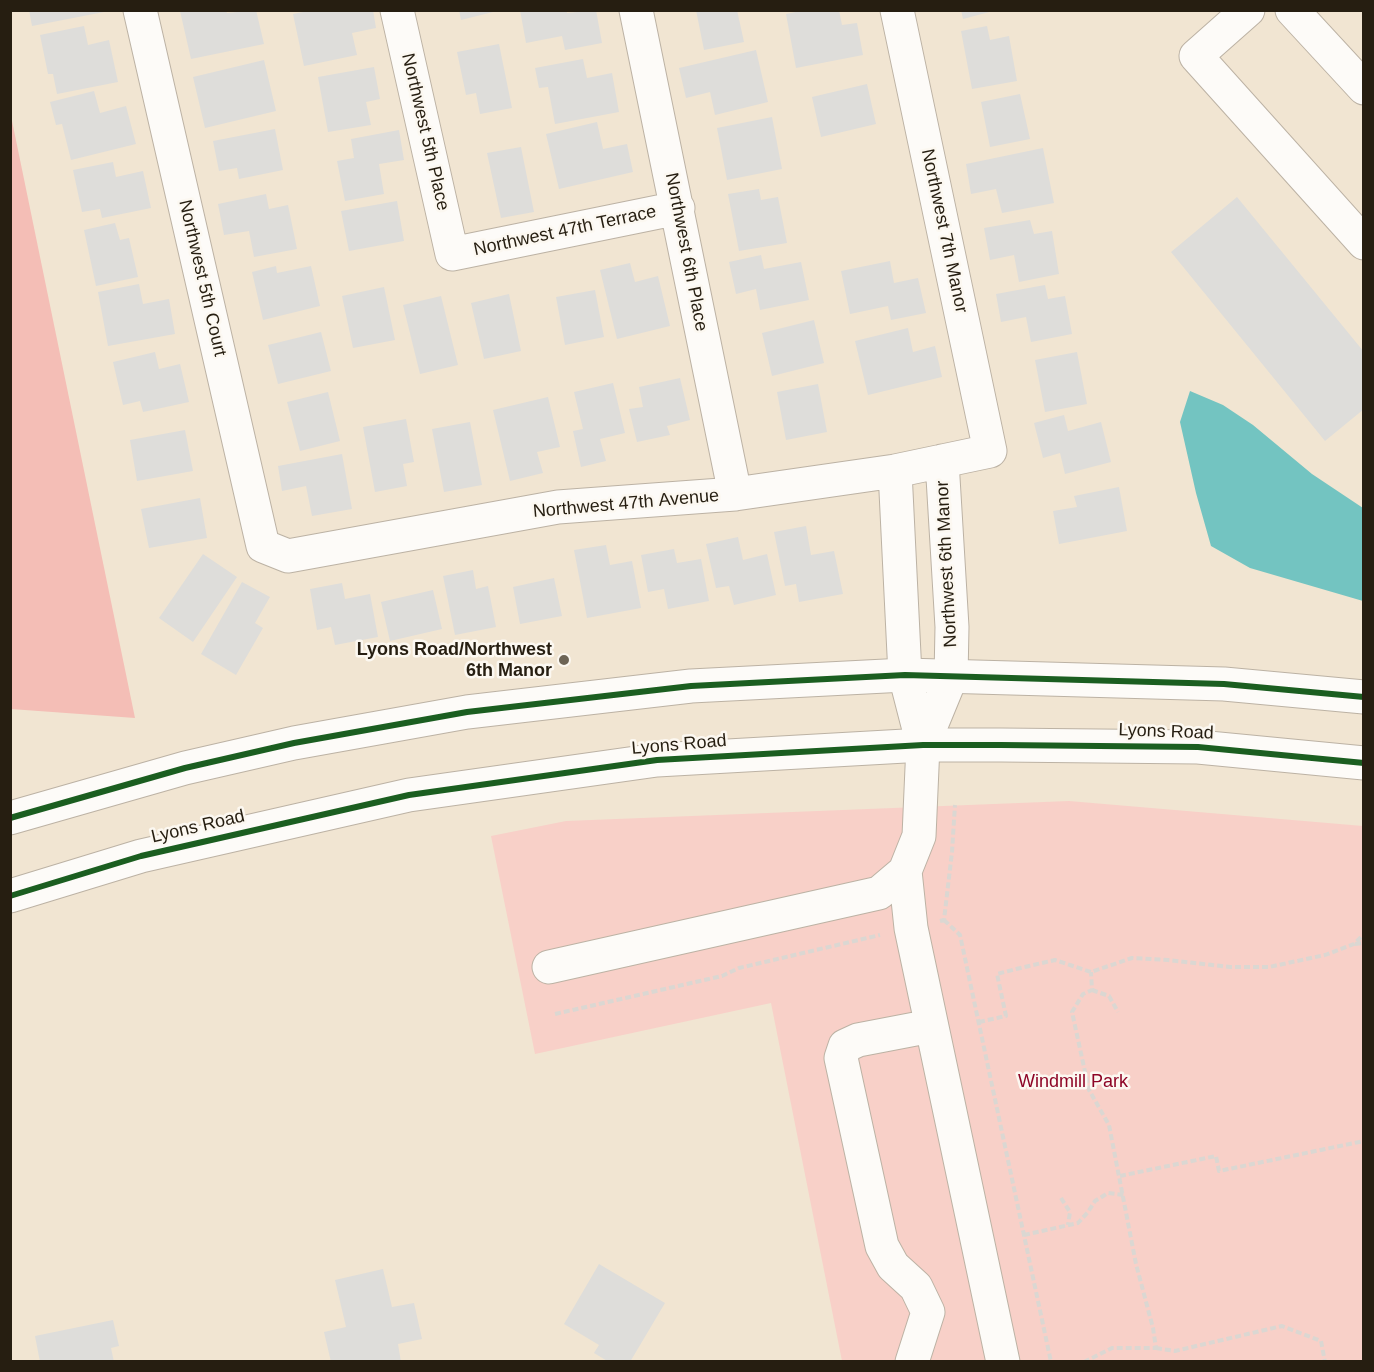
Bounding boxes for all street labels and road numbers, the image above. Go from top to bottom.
street label: Northwest 5th Place [396,51,454,213]
street label: Northwest 7th Manor [916,147,972,315]
street label: Northwest 6th Place [660,171,712,333]
street label: Northwest 5th Court [173,198,231,358]
street label: Northwest 47th Terrace [472,201,658,261]
street label: Northwest 6th Manor [932,480,962,648]
street label: Northwest 47th Avenue [532,485,720,523]
street label: Lyons Road [1118,720,1214,744]
street label: Lyons Road [631,730,727,760]
street label: Lyons Road [149,806,247,848]

